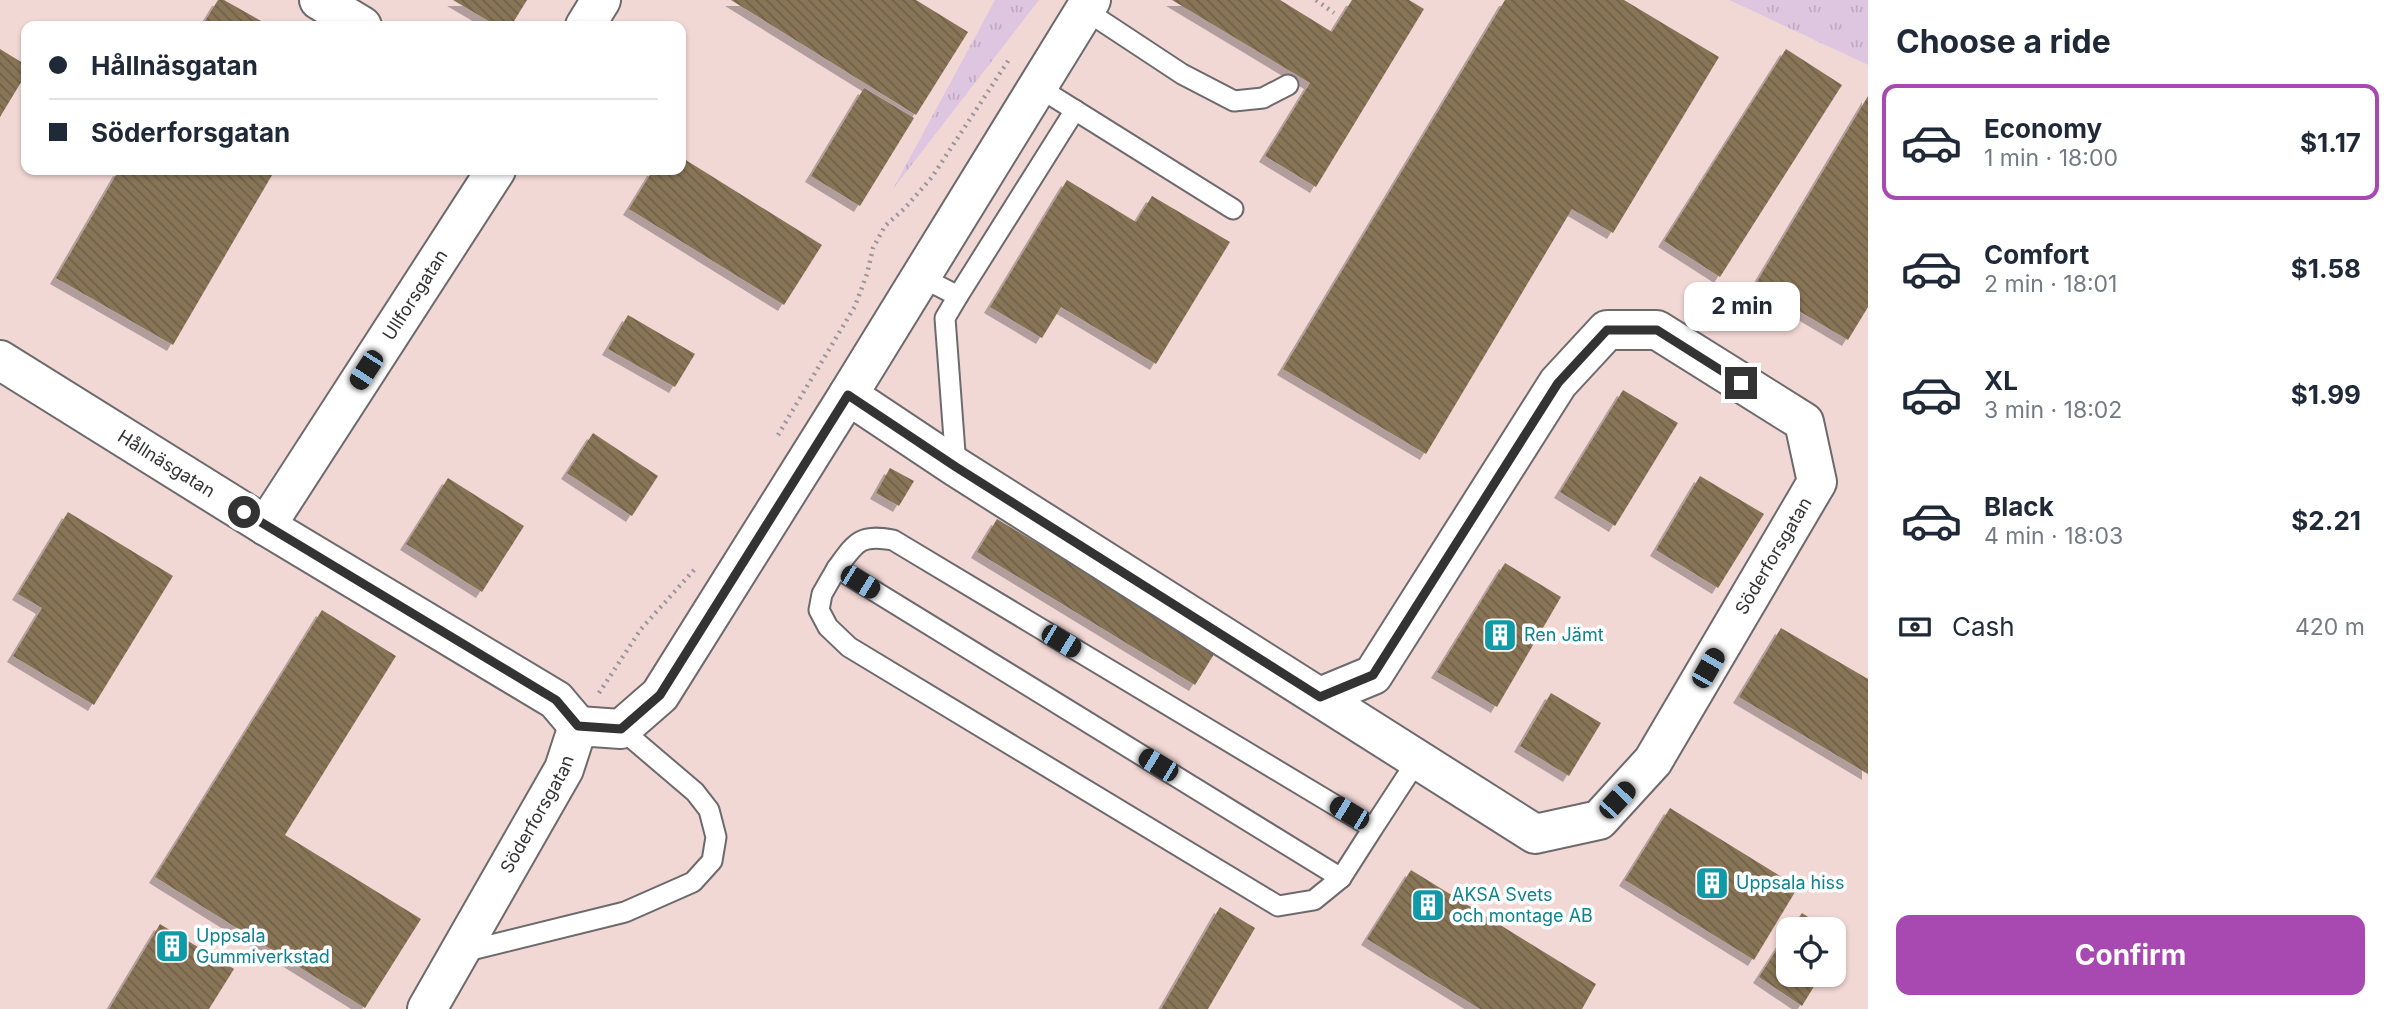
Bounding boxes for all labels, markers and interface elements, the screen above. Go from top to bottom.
text: Choose a ride [1896,22,2111,61]
text: Hållnäsgatan [91,50,258,81]
icon: car [1900,111,1963,174]
text: Economy [1984,113,2102,144]
text: Söderforsgatan [91,117,290,148]
text: $1.17 [2300,127,2361,158]
text: 1 min · 18:00 [1984,144,2118,172]
icon: car [1900,237,1963,300]
text: Comfort [1984,239,2089,270]
street label: Ullforsgatan [378,246,452,344]
text: $1.58 [2291,253,2361,284]
text: 2 min · 18:01 [1984,270,2117,298]
callout: 2 min [1683,282,1799,330]
text: 2 min [1711,292,1773,320]
car [346,347,387,393]
icon: car [1900,363,1963,426]
text: XL [1984,365,2018,396]
route end [1725,367,1757,399]
text: $1.99 [2291,379,2361,410]
text: 3 min · 18:02 [1984,396,2122,424]
street label: Hållnäsgatan [114,425,219,501]
icon: car [1900,489,1963,552]
text: Black [1984,491,2054,522]
street label: Söderforsgatan [1731,494,1816,618]
route start [228,496,260,528]
text: $2.21 [2291,505,2361,536]
text: 4 min · 18:03 [1984,522,2123,550]
car [837,562,884,602]
icon: cash [1896,608,1934,646]
text: Cash [1952,611,2015,642]
text: 420 m [2295,613,2365,641]
building icon: Ren Jämt [1481,616,1519,654]
car [1038,621,1085,661]
place label: Ren Jämt [1524,624,1604,645]
car [1689,645,1728,691]
car [1135,745,1182,785]
street label: Söderforsgatan [496,753,578,877]
car [1595,777,1640,823]
car [1326,793,1373,833]
building icon: Uppsala hiss [1693,864,1731,902]
place label: Uppsala hiss [1736,872,1845,893]
place label: AKSA Svets och montage AB [1452,884,1593,926]
building icon: AKSA Svets och montage AB [1409,886,1447,924]
button: Confirm [1896,915,2365,995]
map controls [1776,917,1846,987]
button: locate [1776,917,1846,987]
place label: Uppsala Gummiverkstad [196,925,330,967]
building icon: Uppsala Gummiverkstad [153,927,191,965]

